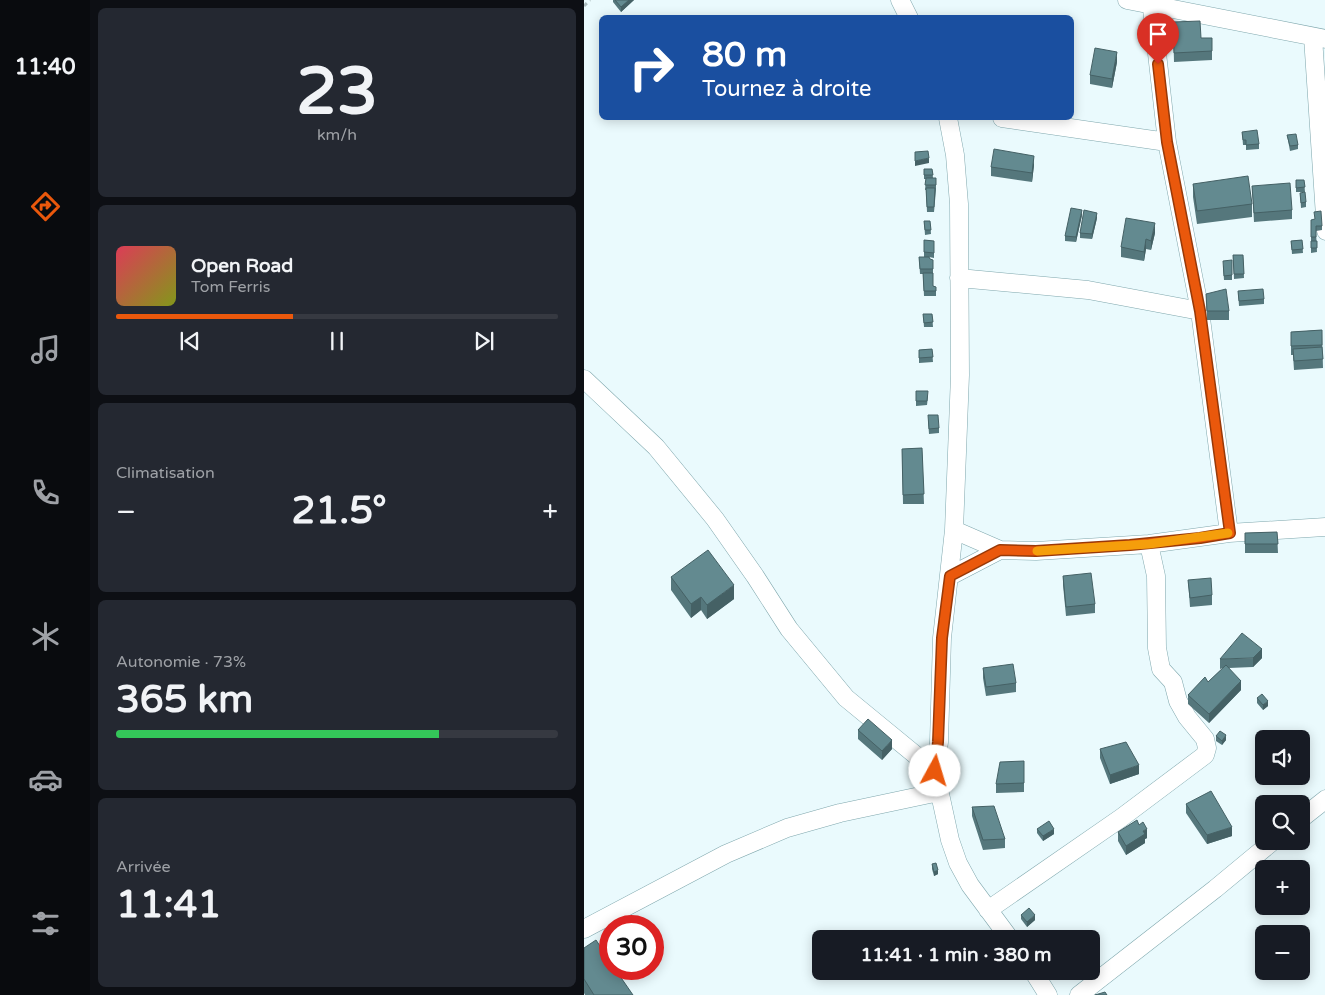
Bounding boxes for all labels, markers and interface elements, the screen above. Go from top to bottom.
pin [1137,13,1179,64]
icon: arrive [1144,20,1172,48]
text: 80 m [702,34,787,76]
icon: right [619,35,684,100]
text: 23 [296,53,378,132]
text: 11:40 [15,54,75,80]
text: Tournez à droite [702,76,871,102]
text: km/h [317,125,357,145]
icon: directions [28,189,63,224]
text: Open Road [191,255,293,277]
text: Tom Ferris [191,277,270,297]
icon: previous [176,327,204,355]
icon: pause [323,327,351,355]
icon: next [470,327,498,355]
icon: music [28,332,63,367]
text: Climatisation [116,463,215,483]
icon: phone [28,475,63,510]
text: 21.5° [292,488,387,534]
text: − [116,495,136,529]
text: + [542,495,558,529]
icon: climate [28,619,63,654]
text: Autonomie · 73% [116,652,246,672]
text: 365 km [116,677,253,723]
map controls [1255,730,1310,980]
button: sound [1255,730,1310,785]
position arrow [908,744,960,796]
icon: car [28,762,63,797]
button: search [1255,795,1310,850]
text: Arrivée [116,857,171,877]
button: + [1255,860,1310,915]
text: 11:41 [116,882,221,928]
icon: filters [28,906,63,941]
speed limit sign: 30 [599,915,664,980]
button: − [1255,925,1310,980]
text: 11:41 · 1 min · 380 m [860,944,1052,966]

